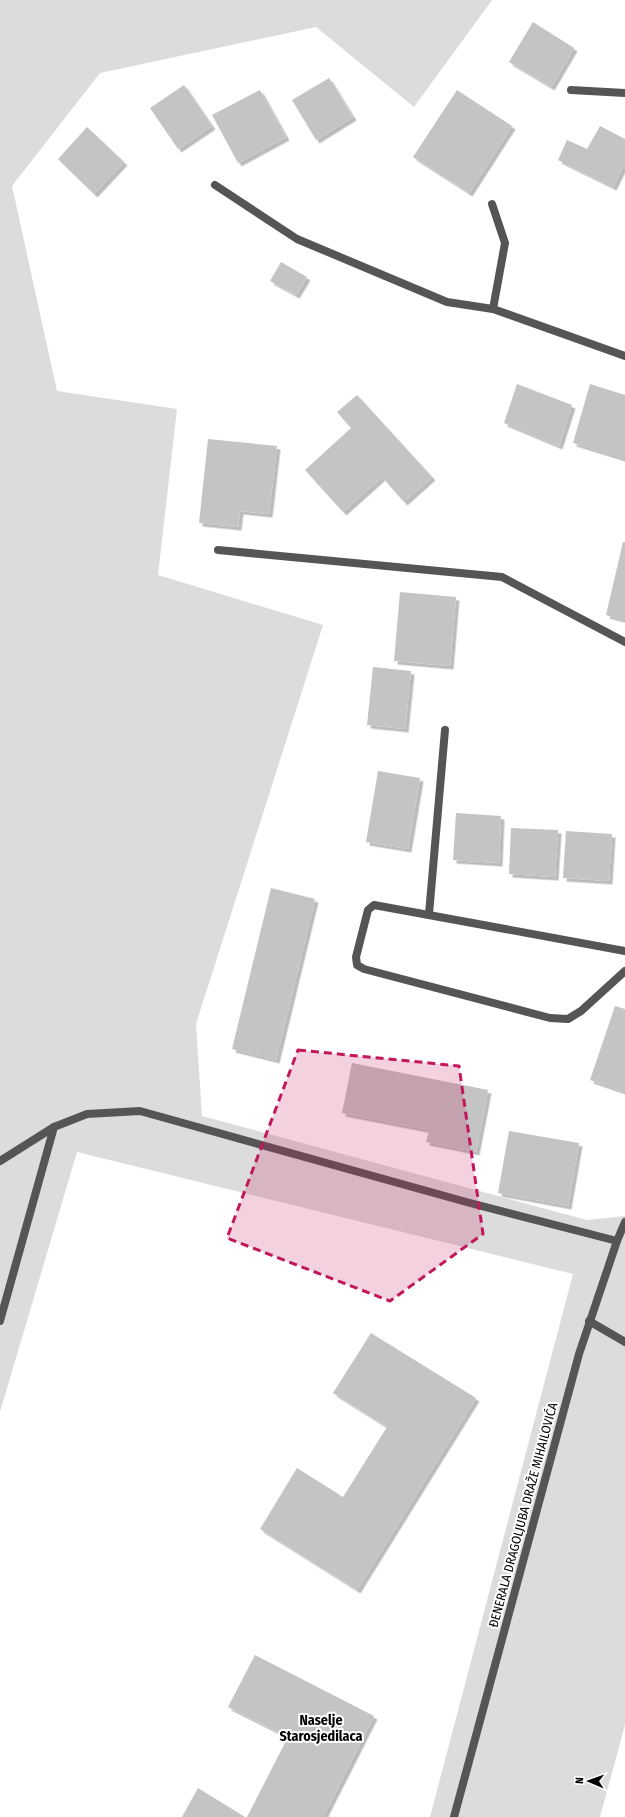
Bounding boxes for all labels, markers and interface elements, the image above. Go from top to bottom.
street label: ĐENERALA DRAGOLJUBA DRAŽE MIHAILOVIĆA [486,1401,560,1629]
district label: Naselje Starosjedilaca [280,1712,363,1745]
north arrow [569,1761,609,1801]
text: N [573,1777,586,1784]

